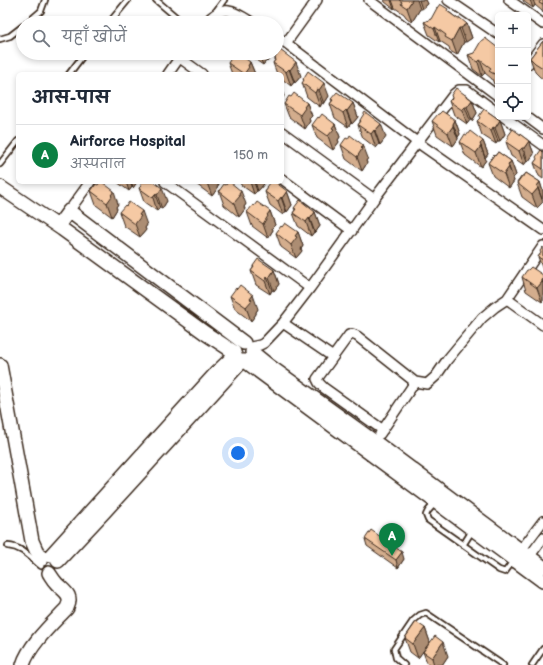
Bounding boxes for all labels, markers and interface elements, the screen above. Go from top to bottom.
map controls [495,12,531,120]
button: + [495,12,531,48]
search box [16,16,284,60]
icon: search [30,27,52,49]
text: यहाँ खोजें [62,28,127,47]
button: − [495,48,531,84]
button: locate [495,84,531,120]
text: आस-पास [32,88,110,108]
text: Airforce Hospital [70,132,186,151]
text: A [41,147,49,163]
text: 150 m [234,147,268,163]
text: अस्पताल [70,156,125,172]
your location [228,443,248,463]
pin: A [379,523,405,556]

